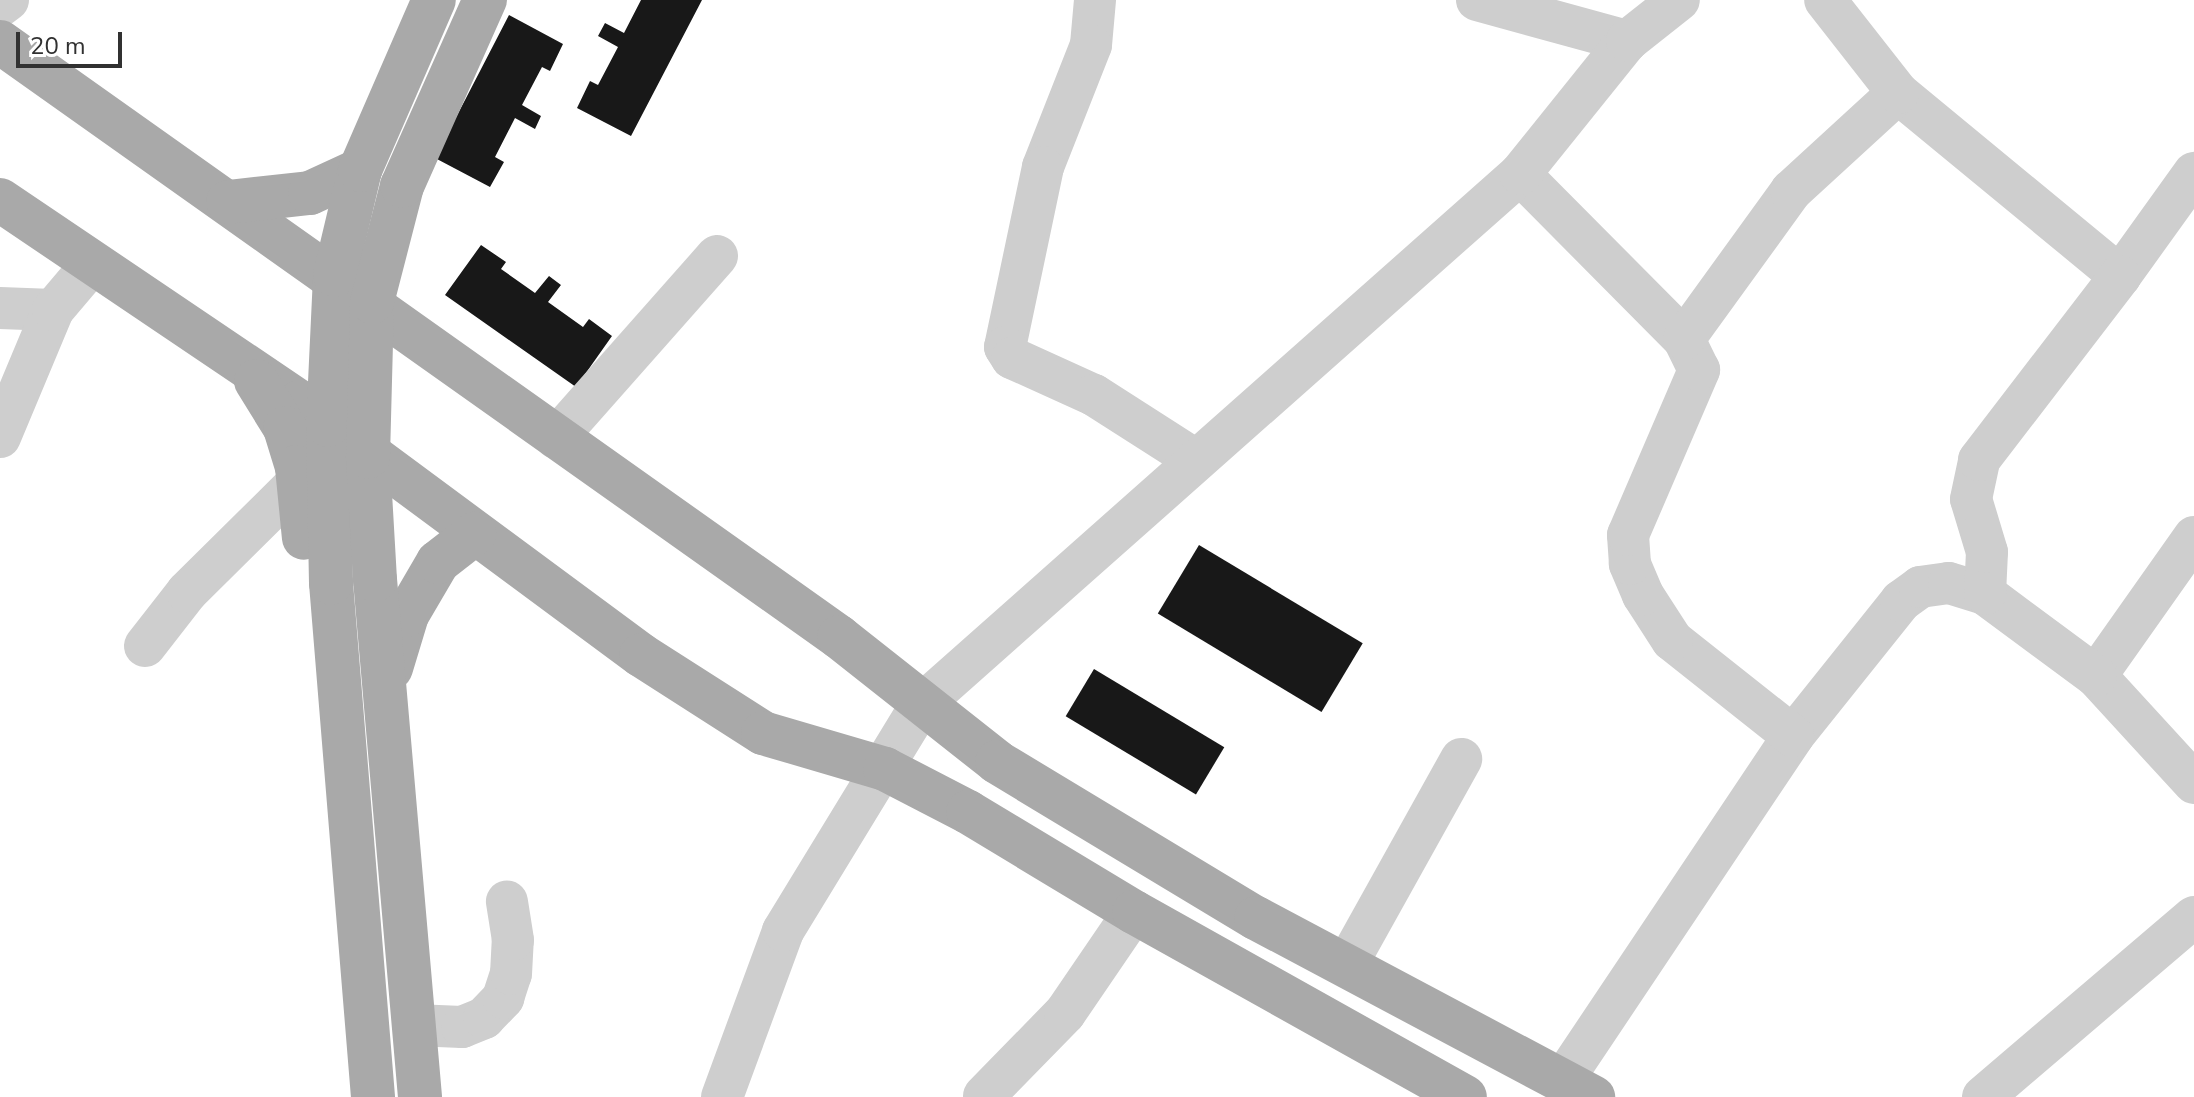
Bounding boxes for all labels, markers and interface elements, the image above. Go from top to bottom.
scale bar [20,16,126,66]
text: 20 m [30,30,86,62]

